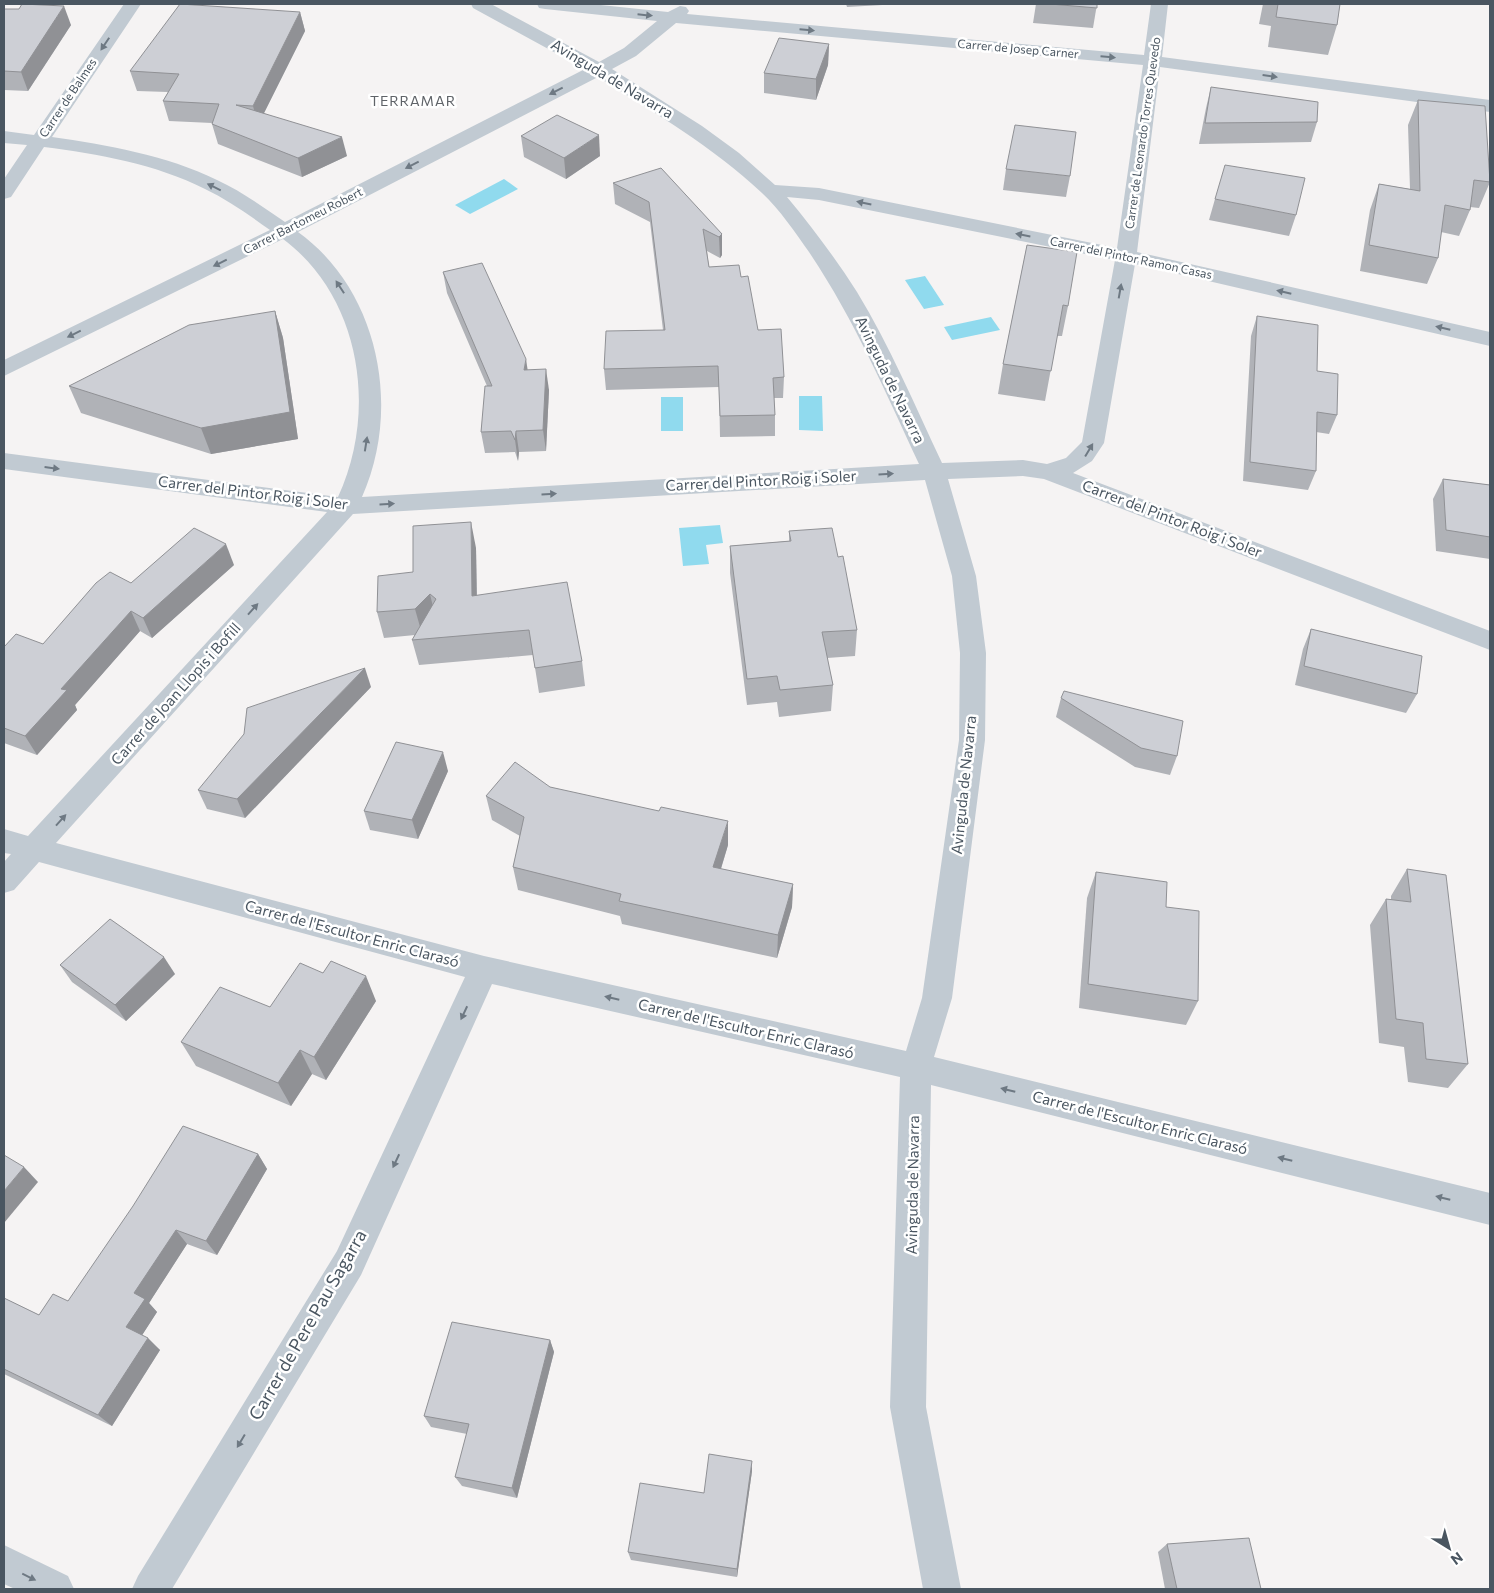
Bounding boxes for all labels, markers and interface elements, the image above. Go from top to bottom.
one-way arrow [637,11,653,19]
one-way arrow [799,26,815,34]
street label: Avinguda de Navarra [548,35,677,122]
street label: Carrer de Josep Carner [957,36,1080,61]
street label: Carrer de Leonardo Torres Quevedo [1122,36,1162,230]
one-way arrow [100,37,110,51]
one-way arrow [1101,53,1117,61]
street label: Carrer de Balmes [36,55,99,140]
one-way arrow [1262,73,1278,81]
one-way arrow [549,87,563,95]
district label: TERRAMAR [370,92,456,109]
one-way arrow [404,161,419,169]
one-way arrow [207,183,222,191]
street label: Carrer Bartomeu Robert [241,184,365,256]
one-way arrow [856,199,871,207]
one-way arrow [1014,231,1030,239]
street label: Carrer del Pintor Ramon Casas [1049,233,1213,281]
one-way arrow [213,259,227,267]
one-way arrow [335,281,344,294]
one-way arrow [1116,283,1124,299]
one-way arrow [1277,288,1292,296]
street label: Avinguda de Navarra [852,313,930,446]
one-way arrow [1435,324,1450,332]
one-way arrow [67,330,81,338]
one-way arrow [362,435,370,451]
one-way arrow [1084,444,1093,457]
one-way arrow [44,464,60,472]
street label: Carrer del Pintor Roig i Soler [665,466,857,494]
one-way arrow [878,469,894,477]
street label: Carrer del Pintor Roig i Soler [157,471,349,513]
street label: Carrer del Pintor Roig i Soler [1080,475,1265,561]
one-way arrow [541,490,557,498]
one-way arrow [379,499,395,507]
one-way arrow [247,603,259,615]
street label: Carrer de Joan Llopis i Bofill [107,619,244,768]
street label: Avinguda de Navarra [947,715,979,855]
one-way arrow [56,814,67,827]
street label: Carrer de l'Escultor Enric Clarasó [243,896,461,970]
one-way arrow [604,994,619,1002]
street label: Carrer de l'Escultor Enric Clarasó [636,994,856,1062]
one-way arrow [460,1006,468,1020]
one-way arrow [1001,1086,1016,1094]
street label: Carrer de l'Escultor Enric Clarasó [1031,1087,1250,1158]
street label: Avinguda de Navarra [902,1115,922,1255]
one-way arrow [392,1154,400,1168]
one-way arrow [1278,1154,1293,1162]
one-way arrow [1435,1193,1450,1201]
street label: Carrer de Pere Pau Sagarra [243,1225,371,1424]
one-way arrow [237,1434,246,1447]
north arrow [1424,1523,1474,1573]
text: N [1448,1549,1466,1569]
one-way arrow [22,1572,37,1581]

